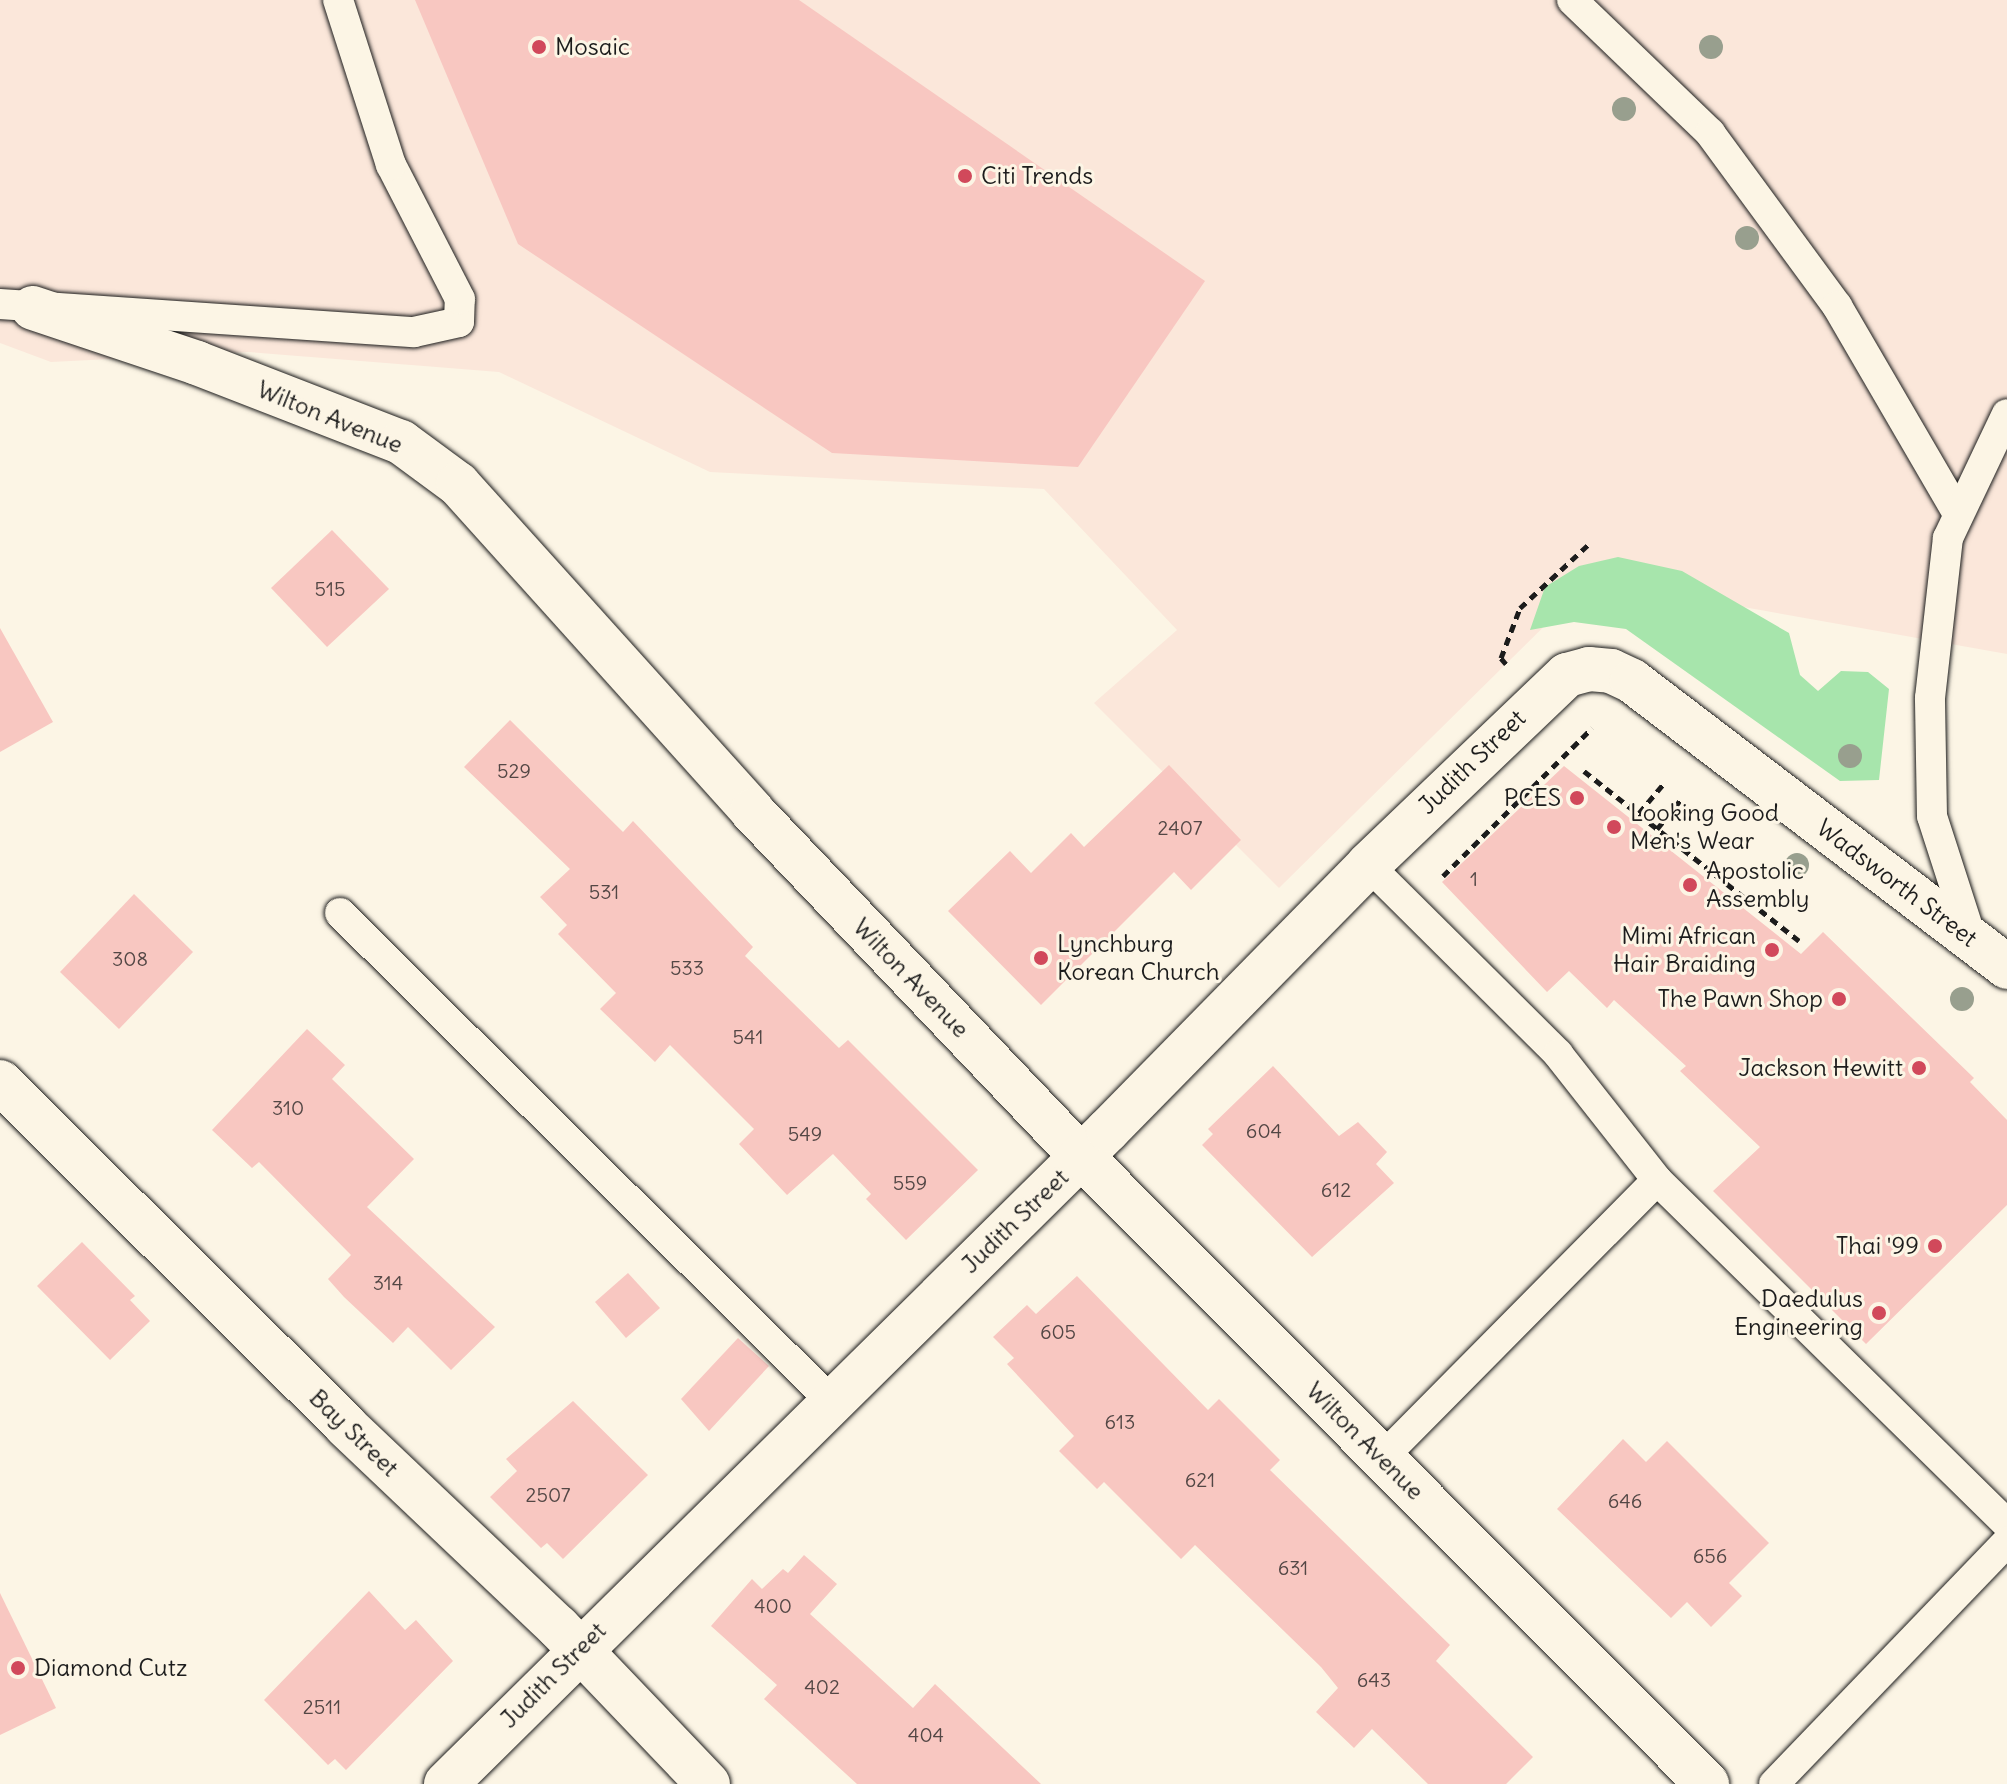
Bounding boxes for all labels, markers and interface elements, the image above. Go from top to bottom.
place label: Mosaic [555,33,630,61]
marker: Mosaic [530,38,548,56]
place label: Citi Trends [981,162,1093,190]
marker: Citi Trends [956,167,974,185]
street label: Wilton Avenue [253,375,407,459]
house number: 515 [315,576,345,600]
street label: Judith Street [1413,704,1531,820]
house number: 529 [497,758,531,782]
place label: PCES [1504,784,1561,812]
marker: PCES [1568,789,1586,807]
place label: Looking Good Men's Wear [1630,799,1779,855]
street label: Wadsworth Street [1811,813,1983,953]
house number: 2407 [1158,815,1202,839]
marker: Looking Good Men's Wear [1605,818,1623,836]
place label: Apostolic Assembly [1706,857,1809,913]
house number: 1 [1470,866,1478,890]
marker: Apostolic Assembly [1681,876,1699,894]
house number: 531 [589,879,619,903]
street label: Wilton Avenue [847,913,975,1043]
place label: Mimi African Hair Braiding [1613,922,1756,978]
place label: Lynchburg Korean Church [1057,930,1220,986]
marker: Mimi African Hair Braiding [1763,941,1781,959]
house number: 308 [112,946,148,970]
marker: Lynchburg Korean Church [1032,949,1050,967]
house number: 533 [670,955,704,979]
place label: The Pawn Shop [1658,985,1823,1013]
marker: The Pawn Shop [1830,990,1848,1008]
house number: 541 [733,1024,763,1048]
place label: Jackson Hewitt [1738,1054,1903,1082]
marker: Jackson Hewitt [1910,1059,1928,1077]
house number: 310 [272,1095,304,1119]
house number: 604 [1246,1118,1282,1142]
house number: 549 [788,1121,822,1145]
street label: Judith Street [956,1163,1074,1279]
house number: 559 [893,1170,927,1194]
house number: 612 [1321,1177,1351,1201]
place label: Thai '99 [1836,1232,1919,1260]
marker: Thai '99 [1926,1237,1944,1255]
house number: 314 [373,1270,403,1294]
place label: Daedulus Engineering [1734,1285,1863,1341]
marker: Daedulus Engineering [1870,1304,1888,1322]
house number: 605 [1040,1319,1076,1343]
street label: Wilton Avenue [1300,1376,1430,1506]
street label: Bay Street [303,1383,405,1483]
house number: 613 [1105,1409,1135,1433]
house number: 621 [1185,1467,1215,1491]
house number: 2507 [525,1482,571,1506]
house number: 646 [1608,1488,1642,1512]
house number: 656 [1693,1543,1727,1567]
house number: 631 [1278,1555,1308,1579]
house number: 400 [754,1593,792,1617]
street label: Judith Street [494,1616,612,1734]
place label: Diamond Cutz [34,1654,187,1682]
marker: Diamond Cutz [9,1659,27,1677]
house number: 643 [1357,1667,1391,1691]
house number: 402 [804,1674,840,1698]
house number: 2511 [303,1694,341,1718]
house number: 404 [908,1722,944,1746]

